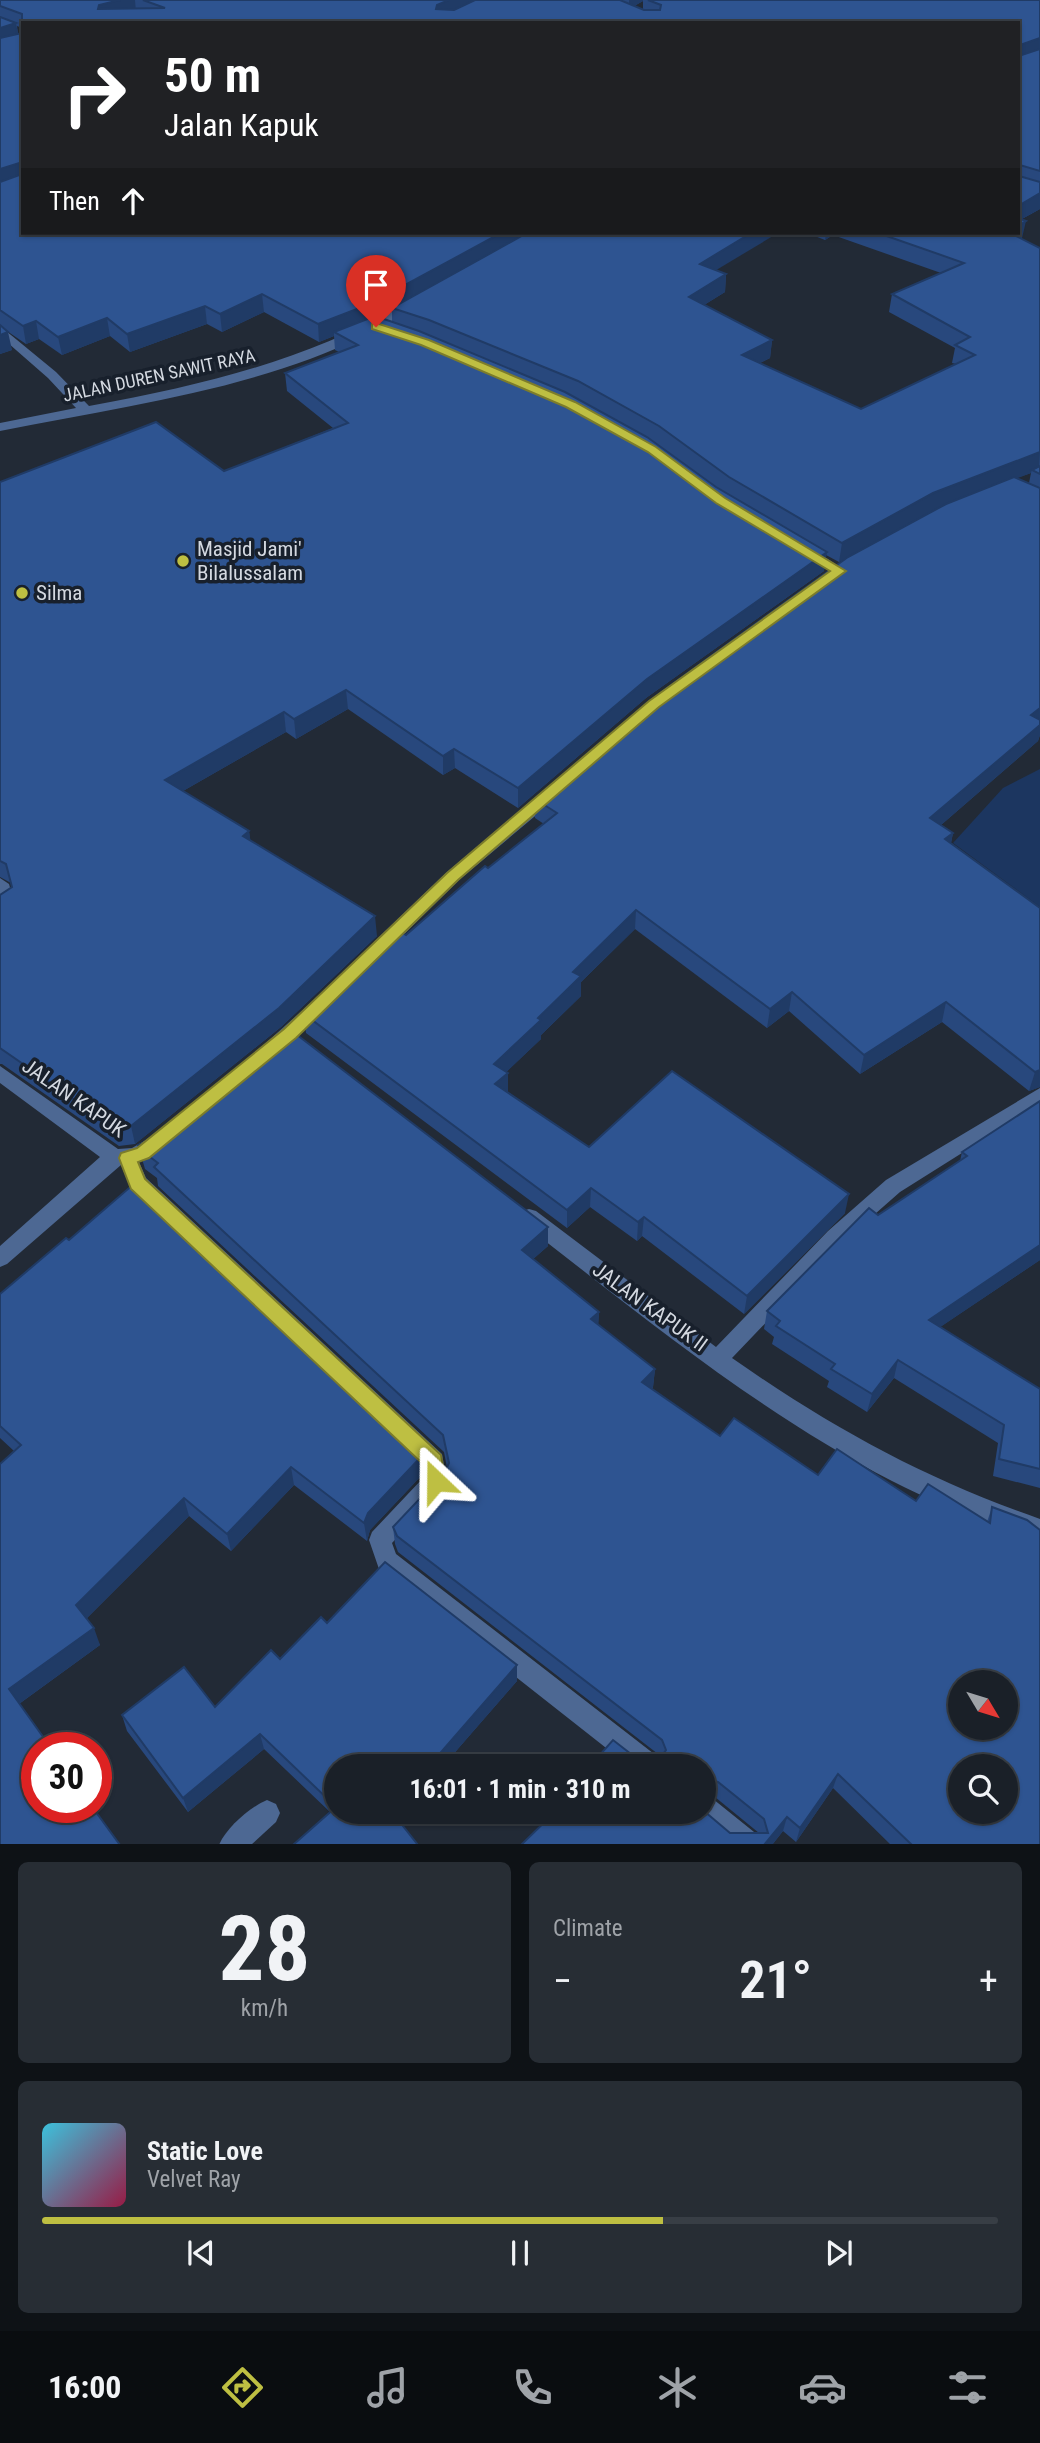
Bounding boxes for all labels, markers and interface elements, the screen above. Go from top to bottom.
text: 50 m [164,47,261,104]
icon: right [49,49,140,140]
text: Jalan Kapuk [164,106,319,144]
icon: ahead [114,182,152,220]
text: Then [49,186,100,216]
pin [346,255,406,327]
icon: arrive [357,266,395,304]
street label: JALAN DUREN SAWIT RAYA [61,344,258,406]
place label: Masjid Jami' Bilalussalam [197,537,303,585]
marker: Masjid Jami' Bilalussalam [175,553,191,569]
place label: Silma [36,581,82,605]
marker: Silma [14,585,30,601]
street label: JALAN KAPUK [18,1054,131,1143]
street label: JALAN KAPUK II [588,1257,712,1357]
position arrow [399,1444,473,1518]
north arrow [948,1670,1018,1740]
map controls [948,1670,1018,1824]
speed limit sign: 30 [21,1732,112,1823]
button: search [948,1754,1018,1824]
text: 16:01 · 1 min · 310 m [410,1774,630,1804]
text: 28 [219,1896,310,2002]
text: Climate [553,1915,623,1942]
text: 21° [739,1950,812,2011]
text: − [553,1959,572,2003]
text: + [979,1959,998,2003]
text: km/h [241,1995,288,2022]
text: Static Love [147,2136,263,2166]
text: Velvet Ray [147,2166,241,2193]
icon: previous [182,2234,220,2272]
icon: pause [501,2234,539,2272]
icon: next [820,2234,858,2272]
icon: directions [218,2363,267,2412]
icon: music [363,2363,412,2412]
icon: phone [508,2363,557,2412]
icon: climate [653,2363,702,2412]
icon: car [798,2363,847,2412]
icon: filters [943,2363,992,2412]
text: 16:00 [48,2368,121,2406]

